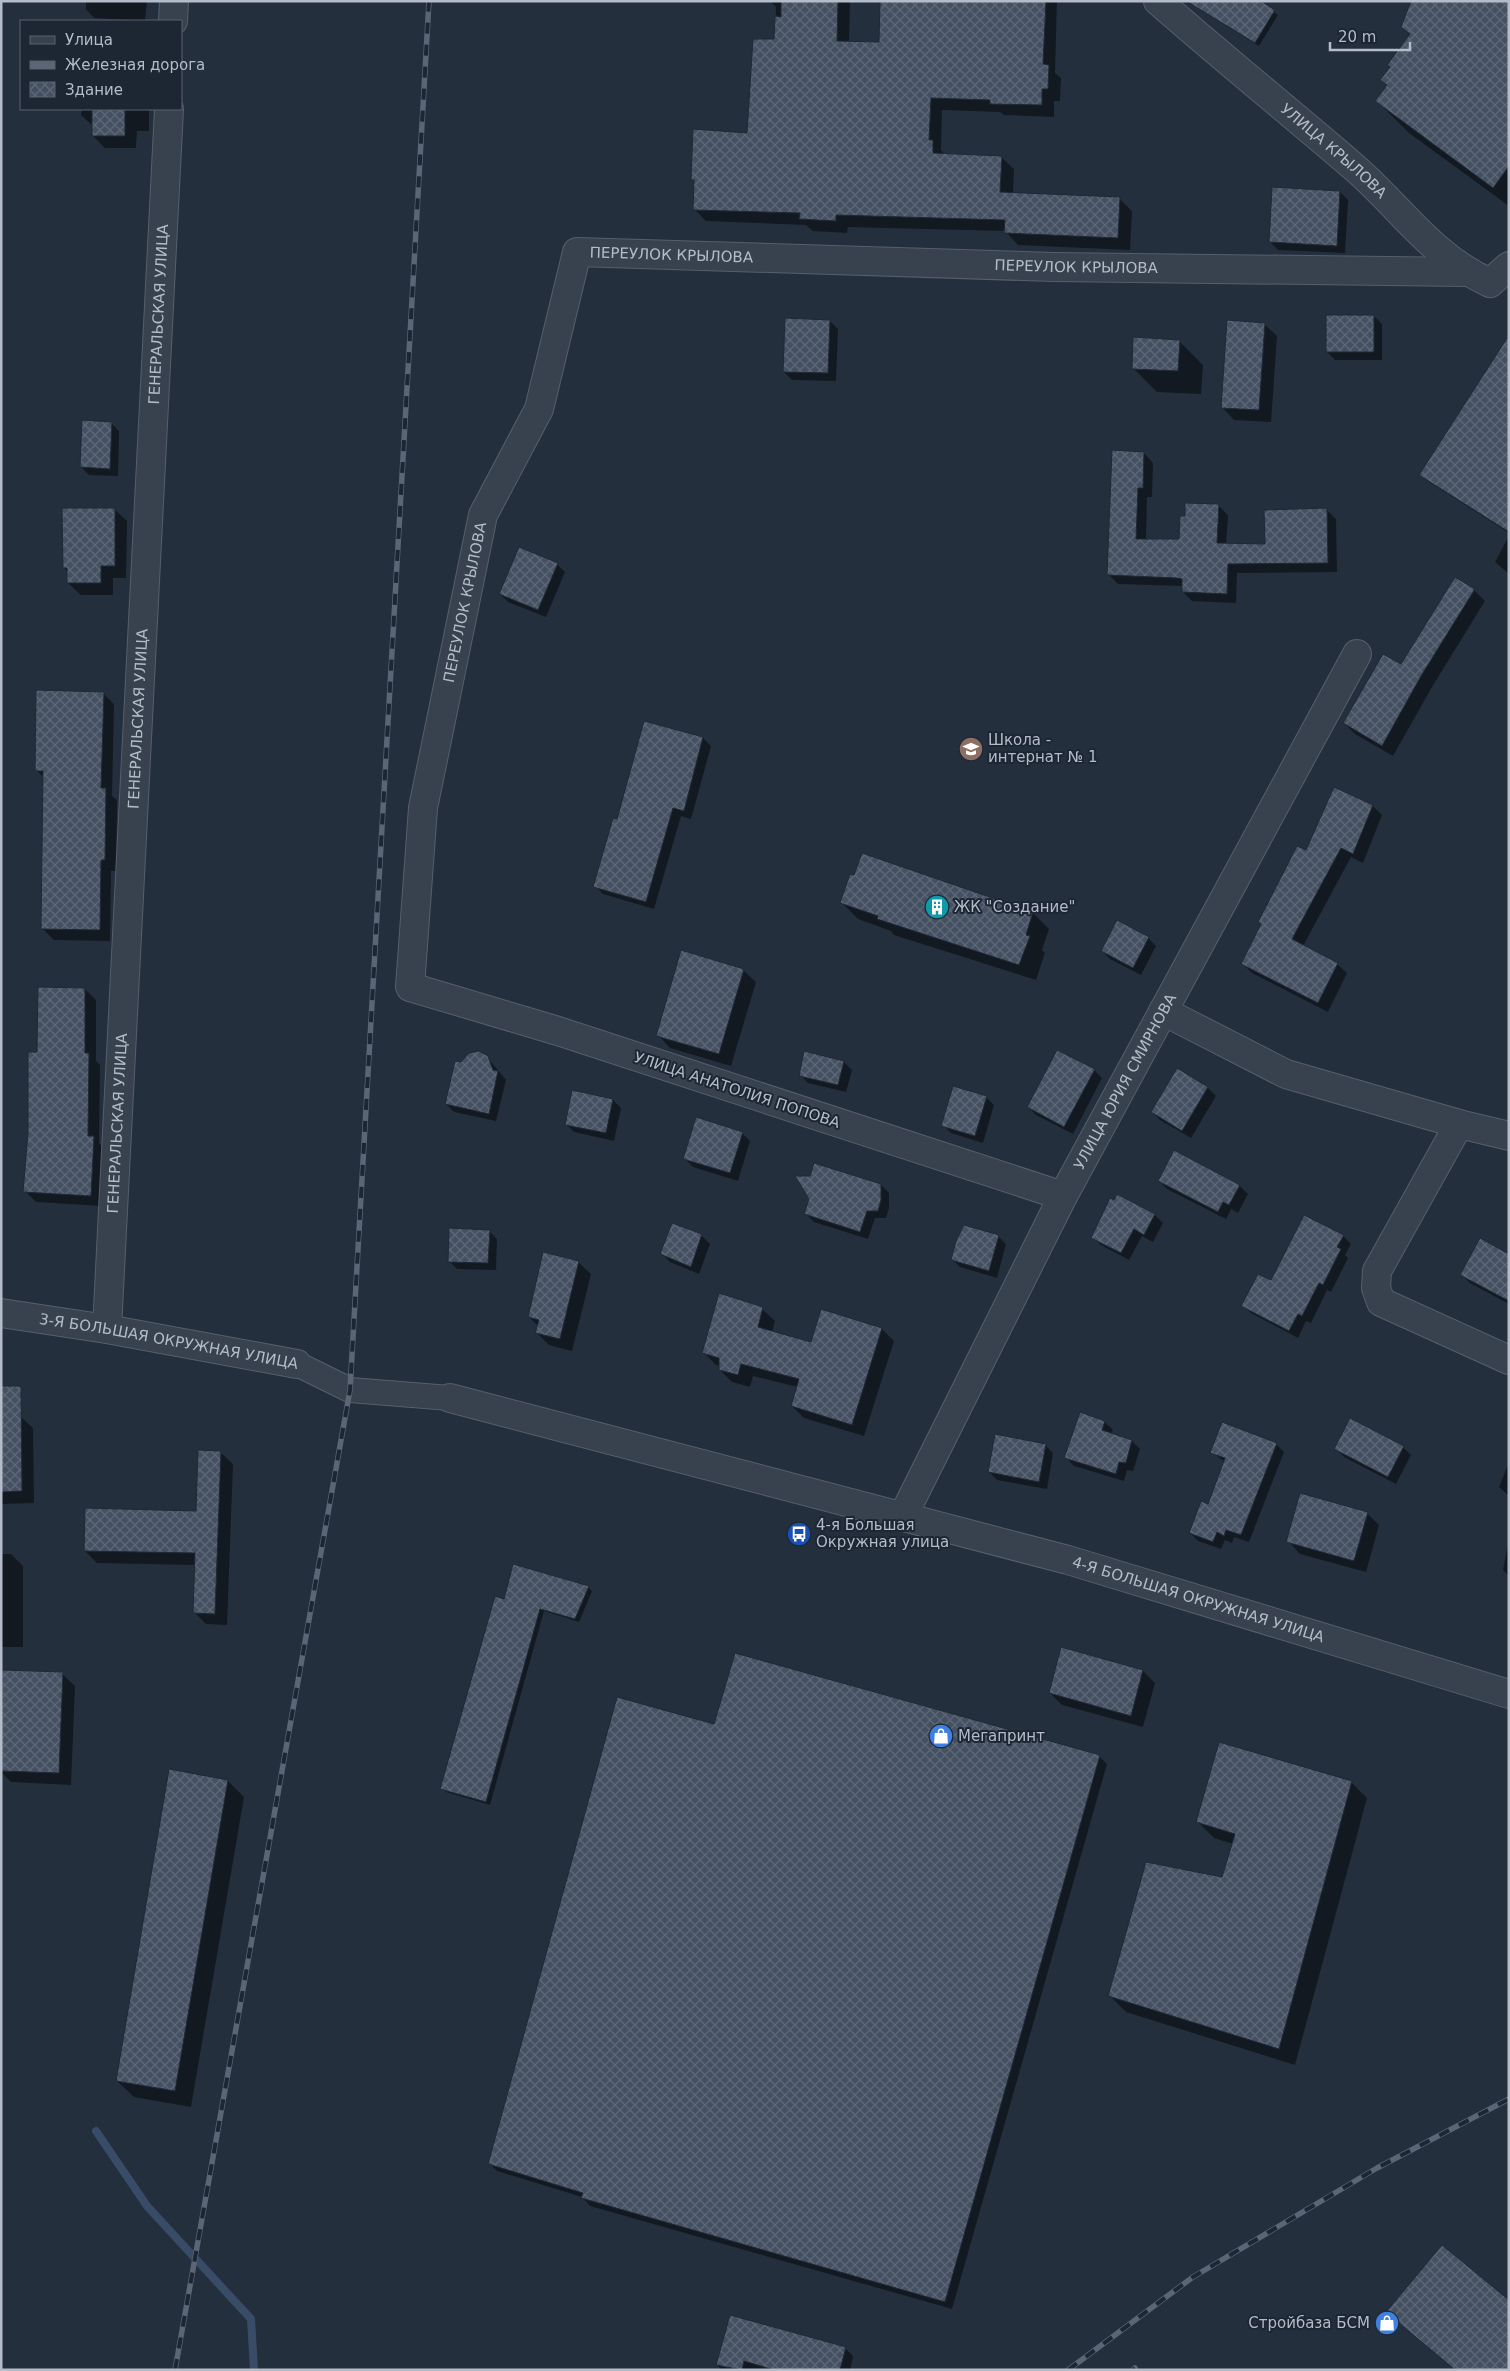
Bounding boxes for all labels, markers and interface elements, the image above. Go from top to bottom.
legend [20,20,182,110]
scale bar [1330,20,1410,52]
text: 20 m [1338,28,1376,46]
text: Улица [65,31,113,49]
text: Железная дорога [65,56,205,74]
text: Здание [65,81,123,99]
street label: УЛИЦА КРЫЛОВА [1277,100,1391,203]
street label: ГЕНЕРАЛЬСКАЯ УЛИЦА [145,223,172,405]
street label: ПЕРЕУЛОК КРЫЛОВА [589,243,754,267]
street label: ПЕРЕУЛОК КРЫЛОВА [994,256,1159,277]
street label: ПЕРЕУЛОК КРЫЛОВА [440,520,490,684]
street label: ГЕНЕРАЛЬСКАЯ УЛИЦА [124,627,152,809]
place label: Школа - интернат № 1 [988,731,1097,766]
school or university icon: Школа - интернат № 1 [958,736,984,762]
building icon: ЖК "Создание" [924,894,950,920]
place label: ЖК "Создание" [954,898,1075,916]
street label: УЛИЦА ЮРИЯ СМИРНОВА [1070,990,1180,1173]
street label: ГЕНЕРАЛЬСКАЯ УЛИЦА [104,1032,131,1214]
street label: УЛИЦА АНАТОЛИЯ ПОПОВА [632,1048,843,1132]
street label: 3-Я БОЛЬШАЯ ОКРУЖНАЯ УЛИЦА [38,1310,300,1373]
place label: 4-я Большая Окружная улица [816,1516,949,1551]
bus stop icon: 4-я Большая Окружная улица [786,1521,812,1547]
street label: 4-Я БОЛЬШАЯ ОКРУЖНАЯ УЛИЦА [1070,1553,1327,1647]
shop icon: Мегапринт [928,1723,954,1749]
place label: Мегапринт [958,1727,1045,1745]
shop icon: Стройбаза БСМ [1374,2310,1400,2336]
place label: Стройбаза БСМ [1248,2314,1370,2332]

